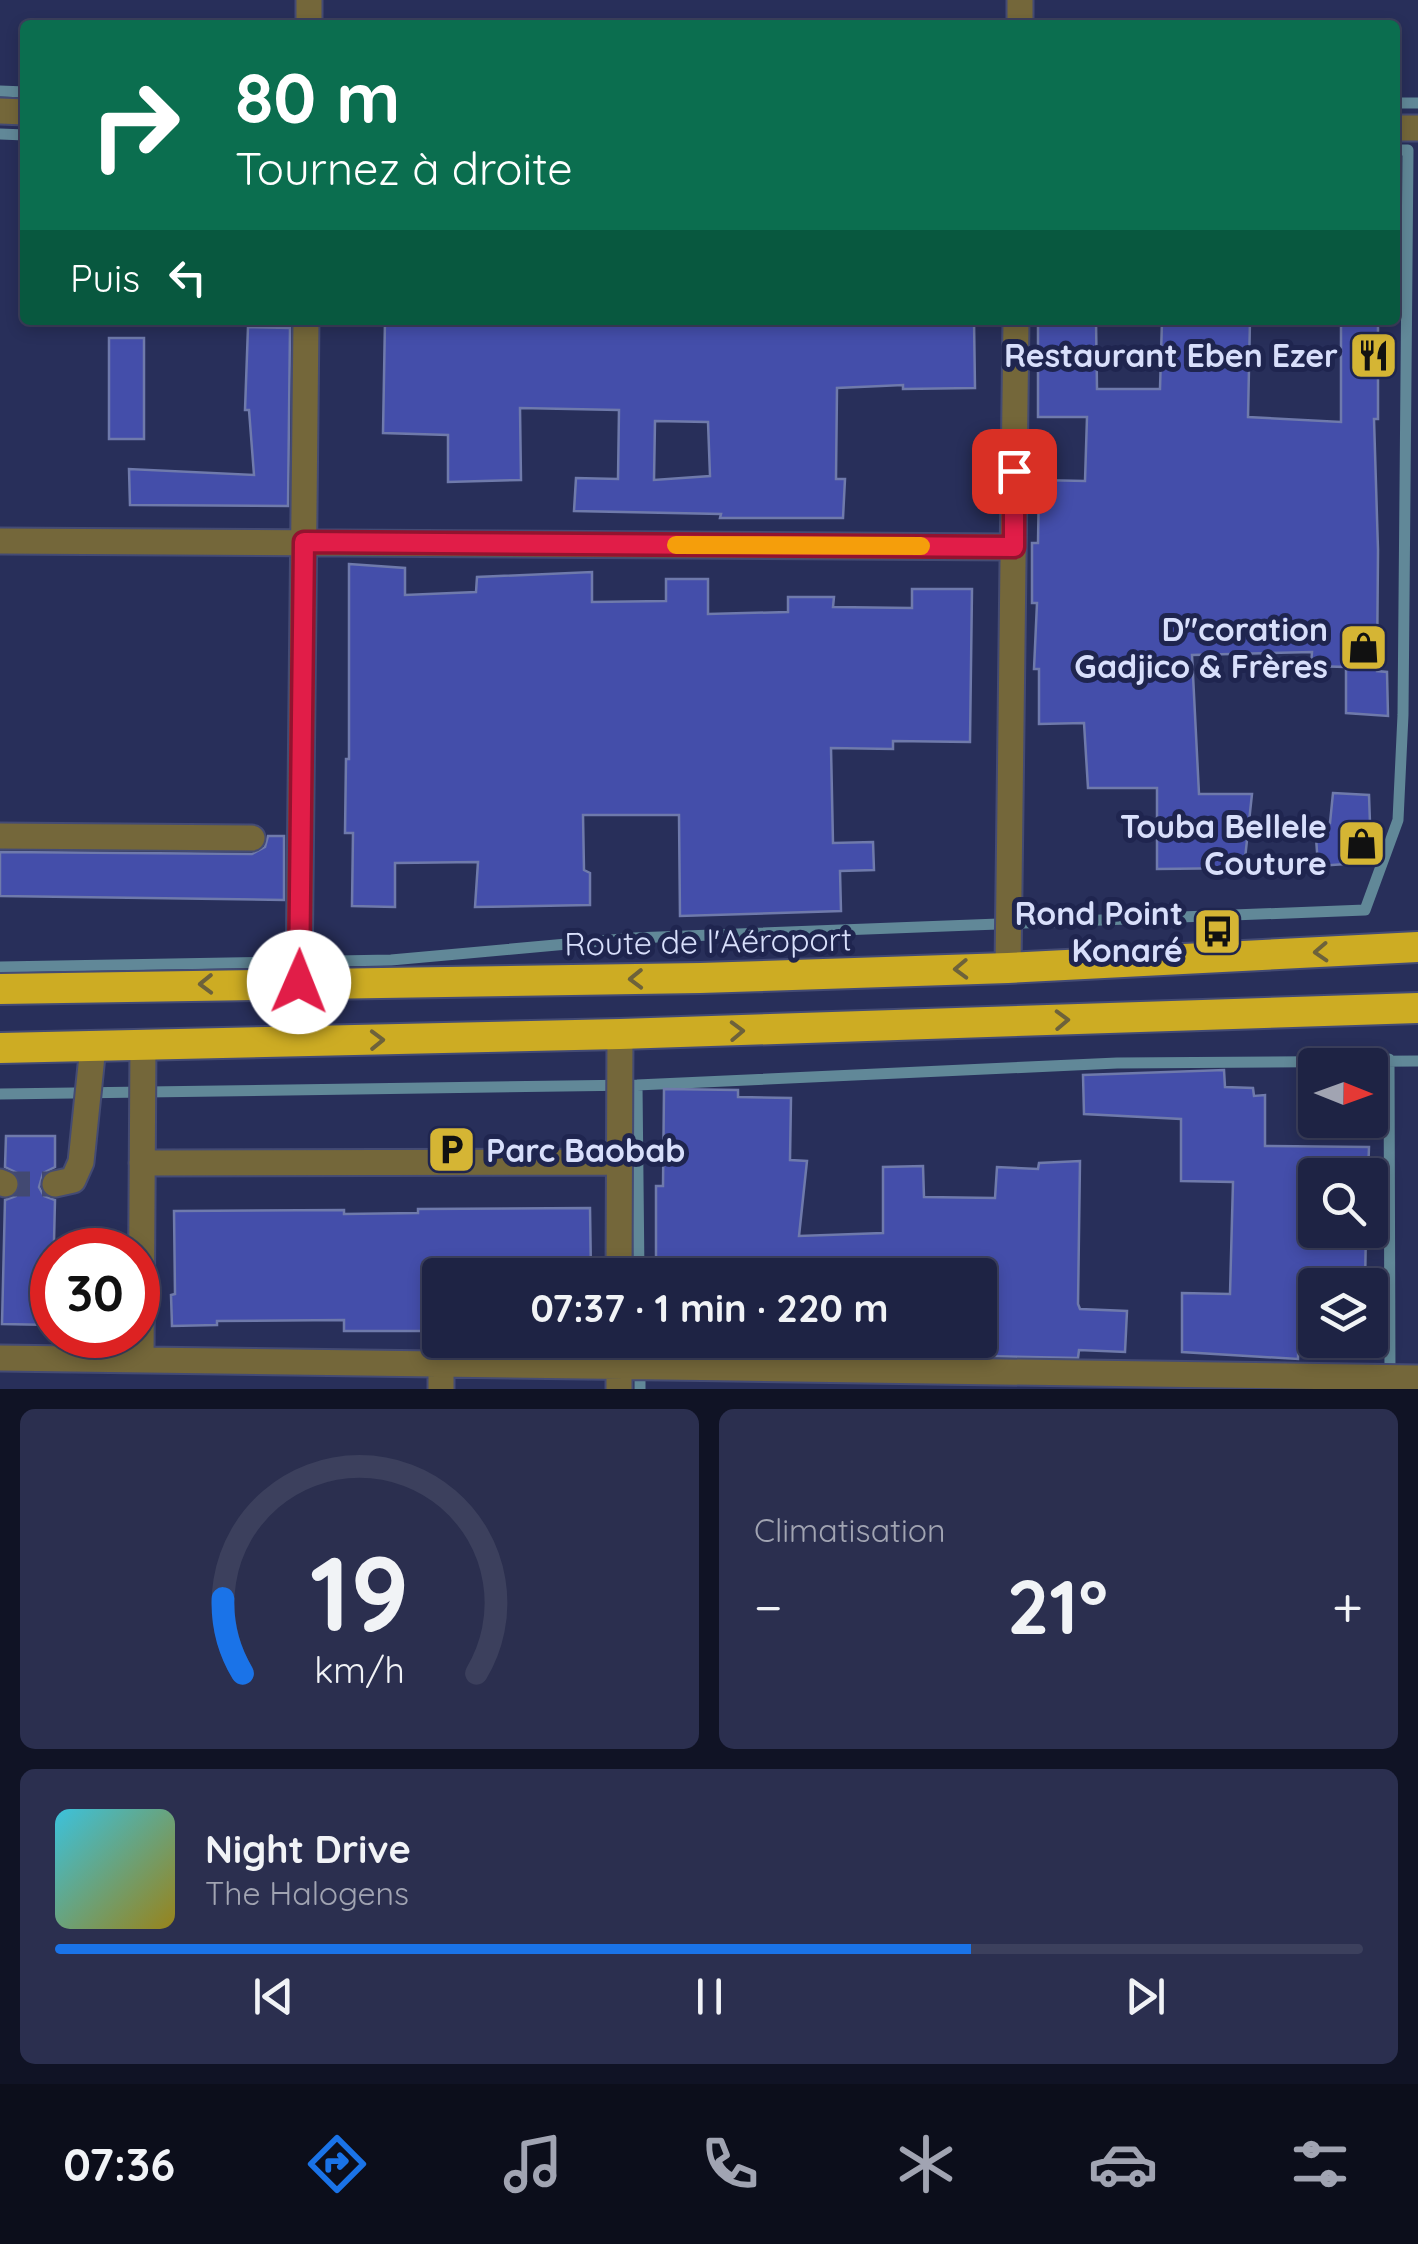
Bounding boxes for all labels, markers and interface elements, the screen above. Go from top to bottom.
text: 80 m [235,53,400,141]
icon: right [70,60,200,190]
text: Tournez à droite [235,140,573,196]
icon: left [160,250,215,305]
text: Puis [70,254,140,302]
restaurant icon: Restaurant Eben Ezer [1347,329,1399,381]
place label: Restaurant Eben Ezer [1004,335,1338,375]
pin [972,429,1057,514]
icon: arrive [987,444,1042,499]
place label: D"coration Gadjico & Frères [1074,609,1328,686]
shop icon: D"coration Gadjico & Frères [1337,621,1389,673]
place label: Touba Bellele Couture [1120,806,1327,883]
shop icon: Touba Bellele Couture [1336,818,1388,870]
place label: Rond Point Konaré [1014,893,1183,970]
bus stop icon: Rond Point Konaré [1192,905,1244,957]
street label: Route de l'Aéroport [564,918,852,964]
position arrow [247,930,351,1034]
one-way arrow [1312,941,1328,962]
one-way arrow [953,959,969,980]
one-way arrow [628,968,644,989]
one-way arrow [198,974,214,995]
one-way arrow [1055,1009,1071,1030]
one-way arrow [730,1020,746,1041]
one-way arrow [370,1029,386,1050]
north arrow [1298,1048,1388,1138]
map controls [1298,1048,1388,1358]
parking icon: Parc Baobab [425,1124,477,1176]
place label: Parc Baobab [486,1130,685,1170]
button: search [1298,1158,1388,1248]
speed limit sign: 30 [30,1228,160,1358]
button: layers [1298,1268,1388,1358]
text: 07:37 · 1 min · 220 m [530,1284,889,1332]
text: Climatisation [754,1510,946,1550]
text: 19 [310,1527,409,1657]
text: 21° [1007,1559,1108,1653]
text: − [754,1572,783,1641]
text: + [1332,1572,1363,1641]
text: km/h [314,1647,405,1692]
text: Night Drive [205,1825,411,1873]
text: The Halogens [205,1873,409,1913]
icon: previous [246,1969,301,2024]
icon: pause [682,1969,737,2024]
icon: next [1118,1969,1173,2024]
icon: directions [302,2129,372,2199]
icon: music [498,2129,568,2199]
icon: phone [695,2129,765,2199]
icon: climate [891,2129,961,2199]
icon: car [1088,2129,1158,2199]
icon: filters [1285,2129,1355,2199]
text: 07:36 [63,2136,175,2192]

